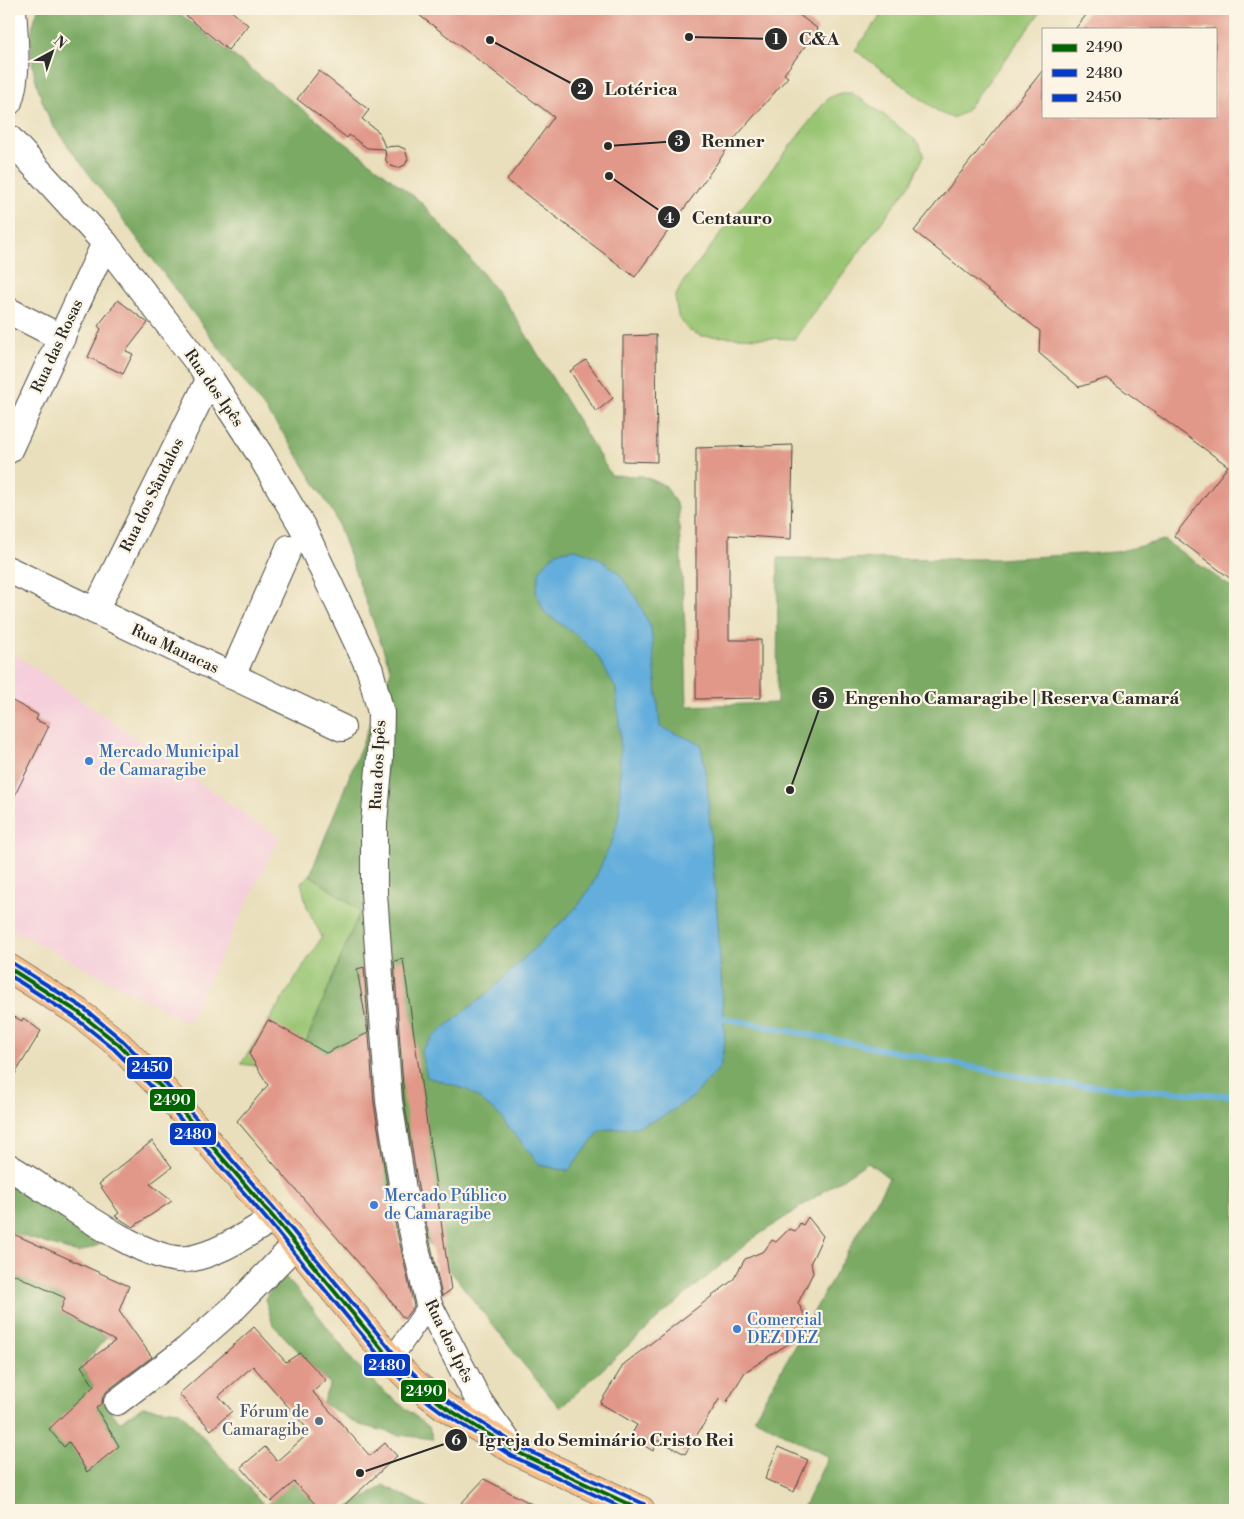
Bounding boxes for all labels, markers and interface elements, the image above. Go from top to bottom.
callout: C&A [763,22,849,55]
north arrow [28,28,78,78]
text: C&A [799,28,840,51]
legend [1042,28,1216,118]
text: 1 [772,30,780,49]
text: N [50,32,70,53]
text: 2490 [1086,38,1123,57]
text: 2480 [1086,64,1123,83]
callout: Lotérica [569,72,687,105]
text: Lotérica [605,78,678,101]
text: 2 [577,80,587,99]
text: 2450 [1086,88,1122,107]
callout: Renner [667,124,775,157]
text: Renner [701,130,765,153]
text: 3 [674,132,684,151]
callout: Centauro [657,201,783,234]
text: Centauro [692,207,772,230]
text: 4 [664,209,674,228]
street label: Rua das Rosas [27,296,87,396]
street label: Rua dos Ipês [180,345,248,431]
street label: Rua dos Sândalos [116,435,188,555]
street label: Rua Manacas [128,620,222,678]
callout: Engenho Camaragibe | Reserva Camará [810,681,1190,714]
text: Engenho Camaragibe | Reserva Camará [845,687,1179,710]
text: 5 [818,689,828,708]
street label: Rua dos Ipês [366,719,390,811]
place label: Mercado Municipal de Camaragibe [99,742,239,780]
marker: Mercado Municipal de Camaragibe [83,755,95,767]
line badge: 2450 [126,1056,173,1080]
text: 2450 [131,1059,169,1077]
line badge: 2490 [149,1088,196,1112]
text: 2490 [153,1092,191,1110]
line badge: 2480 [169,1122,217,1146]
text: 2480 [174,1126,212,1144]
place label: Mercado Público de Camaragibe [384,1186,507,1224]
marker: Mercado Público de Camaragibe [368,1199,380,1211]
street label: Rua dos Ipês [420,1296,478,1386]
place label: Comercial DEZ DEZ [747,1310,822,1348]
marker: Comercial DEZ DEZ [731,1323,743,1335]
line badge: 2480 [363,1353,411,1377]
text: 2480 [368,1357,406,1375]
line badge: 2490 [400,1379,447,1403]
text: 2490 [405,1383,443,1401]
place label: Fórum de Camaragibe [222,1402,309,1440]
marker: Fórum de Camaragibe [313,1415,325,1427]
callout: Igreja do Seminário Cristo Rei [443,1423,744,1456]
text: Igreja do Seminário Cristo Rei [478,1429,734,1452]
text: 6 [451,1431,461,1450]

